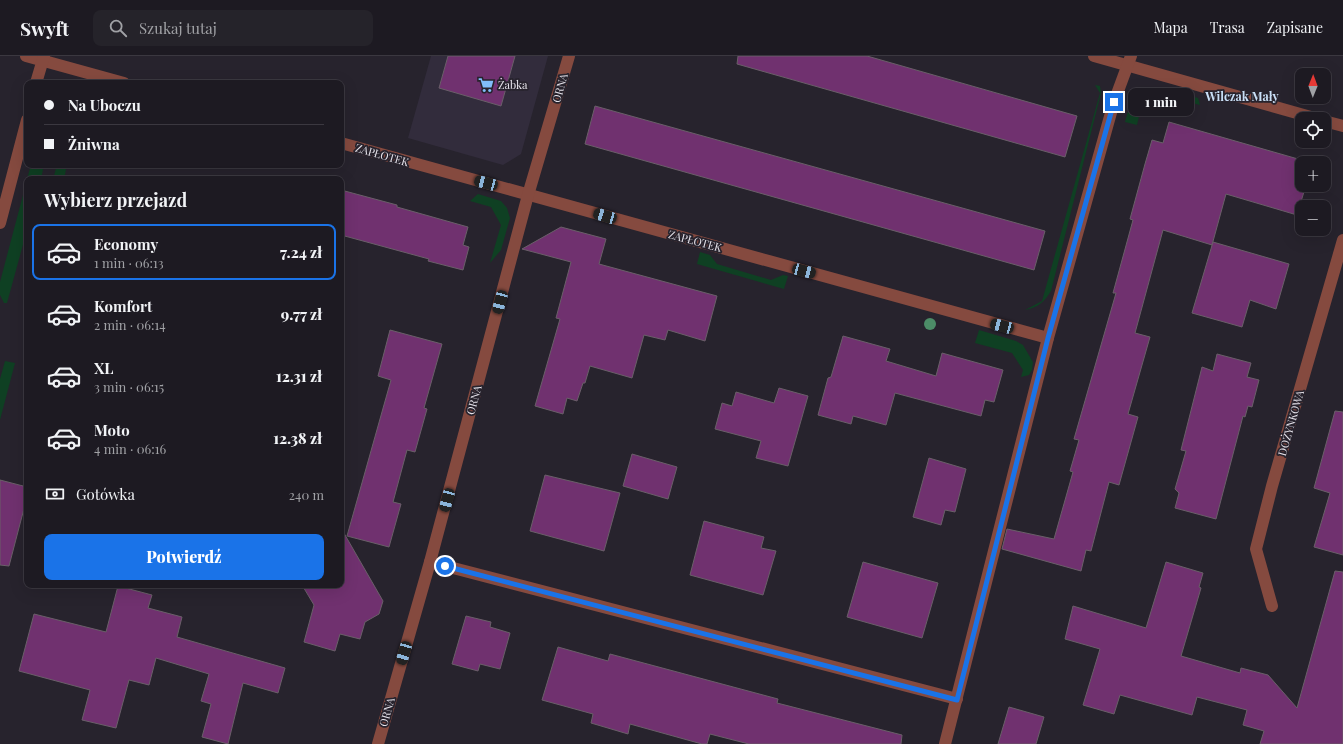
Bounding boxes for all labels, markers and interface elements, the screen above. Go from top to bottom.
search box [93,10,373,46]
text: Swyft [20,15,69,41]
icon: search [107,17,129,39]
text: Szukaj tutaj [139,18,217,38]
text: Mapa [1153,18,1188,37]
text: Trasa [1210,18,1245,37]
text: Zapisane [1267,18,1323,37]
north arrow [1295,68,1331,104]
map controls [1295,68,1331,236]
street label: ORNA [548,71,571,104]
supermarket icon: Żabka [477,76,495,94]
place label: Żabka [498,77,528,92]
callout: 1 min [1128,88,1194,116]
district label: Wilczak Mały [1204,88,1280,104]
route end [1105,93,1123,111]
text: 1 min [1145,93,1177,110]
text: Na Uboczu [68,95,141,115]
button: locate [1295,112,1331,148]
text: Żniwna [68,134,120,154]
street label: ZAPŁOTEK [354,140,411,170]
button: + [1295,156,1331,192]
car [473,174,499,192]
text: Wybierz przejazd [44,188,187,212]
button: − [1295,200,1331,236]
car [592,207,618,225]
street label: ZAPŁOTEK [667,226,724,255]
icon: car [46,234,82,270]
text: Economy [94,234,158,254]
text: 7.24 zł [280,242,322,262]
text: 1 min · 06:13 [94,254,164,271]
car [791,262,817,280]
car [491,289,509,315]
icon: car [46,296,82,332]
text: Komfort [94,296,152,316]
text: 9.77 zł [281,304,322,324]
text: 2 min · 06:14 [94,316,166,333]
car [989,317,1015,335]
icon: car [46,358,82,394]
text: XL [94,358,114,378]
text: 12.31 zł [276,366,322,386]
text: 3 min · 06:15 [94,378,164,395]
street label: ORNA [462,383,485,416]
street label: DOŻYNKOWA [1274,388,1307,458]
icon: car [46,420,82,456]
text: Moto [94,420,130,440]
text: 12.38 zł [273,428,322,448]
text: 4 min · 06:16 [94,440,166,457]
icon: cash [44,483,66,505]
text: Gotówka [76,484,135,504]
text: 240 m [289,486,324,503]
car [438,487,456,513]
button: Potwierdź [44,534,324,580]
route start [436,557,454,575]
car [395,640,413,666]
street label: ORNA [375,695,398,728]

